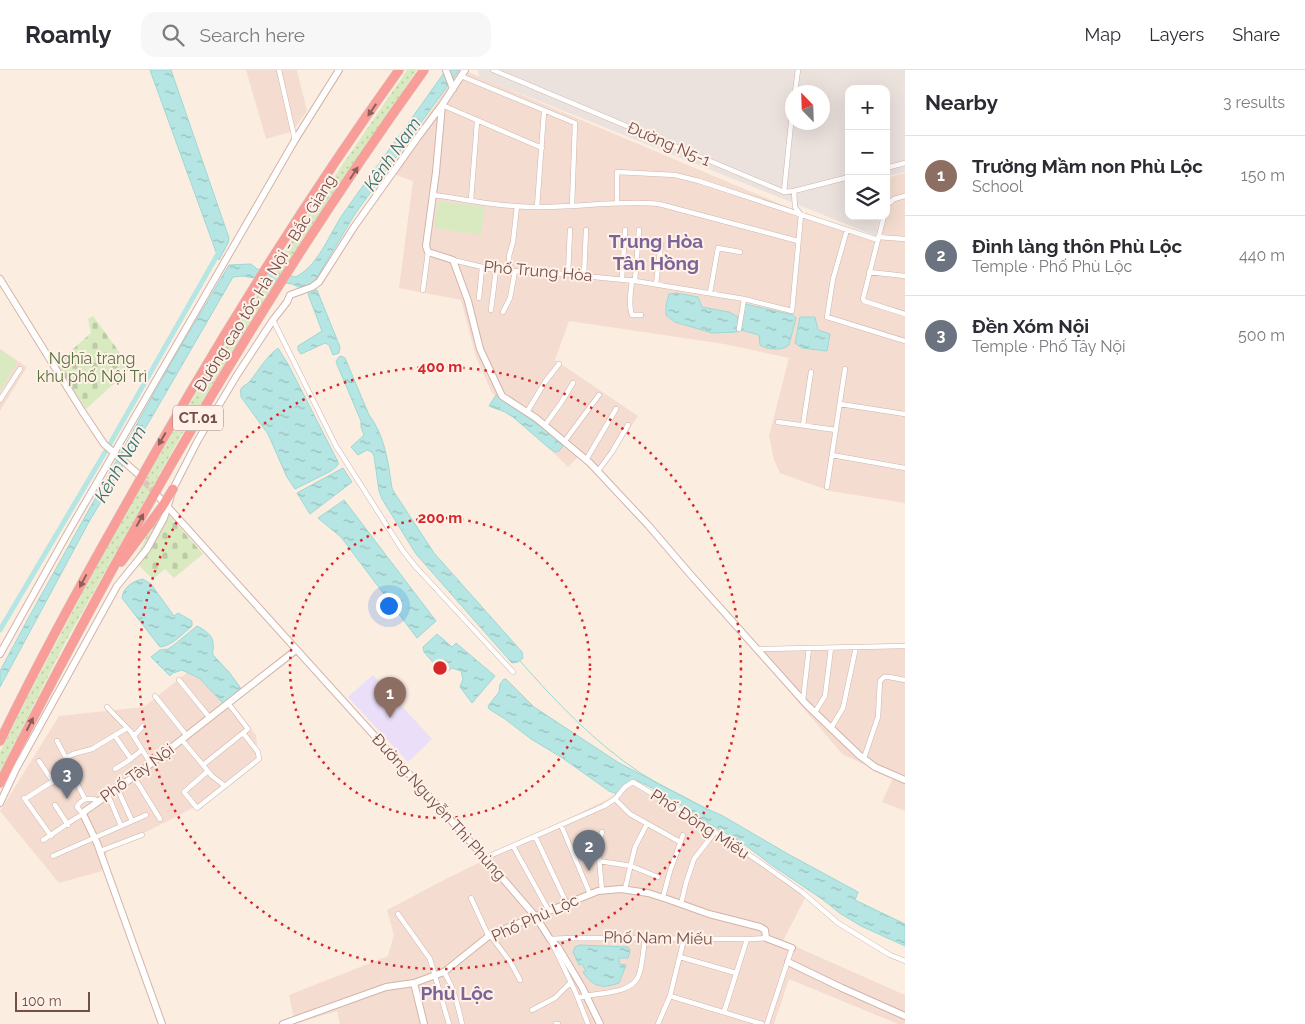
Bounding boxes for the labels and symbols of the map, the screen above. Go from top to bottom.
north arrow [785,85,830,130]
one-way arrow [367,103,377,117]
water label: Kênh Nam [359,113,425,195]
street label: Đường N5-1 [625,118,714,170]
one-way arrow [349,166,358,179]
street label: Đường cao tốc Hà Nội - Bắc Giang [190,171,340,395]
district label: Trung Hòa Tân Hồng [609,230,703,274]
street label: Phố Trung Hòa [483,257,593,285]
park label: Nghĩa trang khu phố Nội Trì [37,349,147,386]
text: 400 m [418,358,462,376]
road number: CT.01 [173,406,223,430]
water label: Kênh Nam [90,422,150,506]
one-way arrow [158,431,166,446]
text: 200 m [418,509,462,527]
one-way arrow [136,512,144,527]
one-way arrow [79,574,87,588]
your location [376,593,402,619]
centre of rings [431,659,449,677]
pin: 1 [374,677,406,718]
one-way arrow [26,717,34,732]
street label: Đường Nguyễn Thì Phùng [368,730,510,884]
street label: Phố Tây Nội [96,740,178,806]
pin: 3 [51,758,83,799]
street label: Phố Đông Miếu [647,785,753,863]
pin: 2 [573,830,605,871]
street label: Phố Phù Lộc [488,890,582,946]
street label: Phố Nam Miếu [603,928,713,948]
district label: Phù Lộc [421,982,494,1004]
scale bar [15,989,90,1012]

